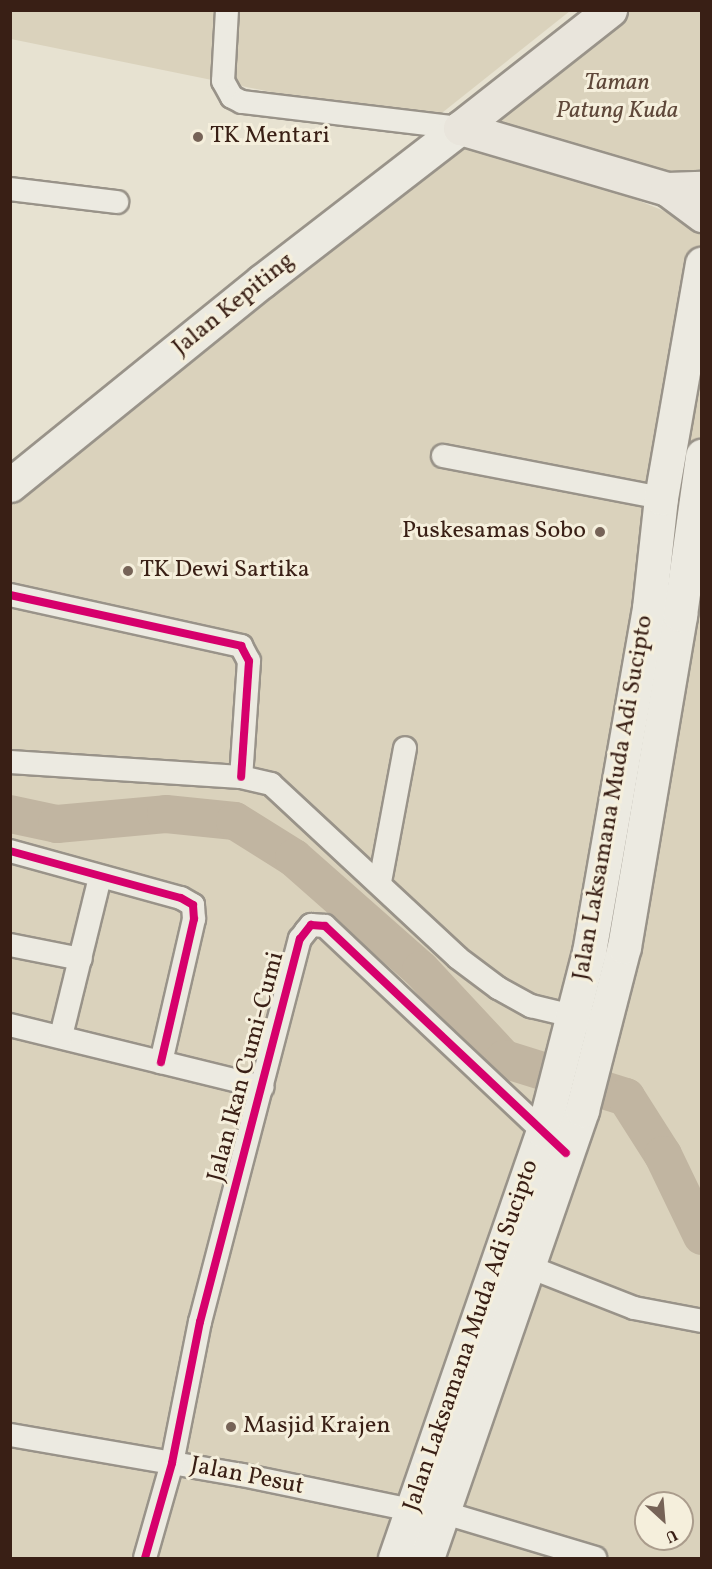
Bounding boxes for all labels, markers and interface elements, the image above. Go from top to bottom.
park label: Taman Patung Kuda [556,70,678,126]
place label: TK Mentari [210,123,330,151]
marker: TK Mentari [191,130,205,144]
street label: Jalan Kepiting [167,247,301,363]
place label: Puskesamas Sobo [402,518,586,546]
marker: Puskesamas Sobo [591,523,609,541]
place label: TK Dewi Sartika [140,557,310,585]
marker: TK Dewi Sartika [121,564,135,578]
street label: Jalan Laksamana Muda Adi Sucipto [568,613,660,983]
street label: Jalan Ikan Cumi-Cumi [202,949,292,1185]
street label: Jalan Laksamana Muda Adi Sucipto [398,1156,546,1516]
place label: Masjid Krajen [243,1413,391,1441]
marker: Masjid Krajen [224,1420,238,1434]
street label: Jalan Pesut [188,1452,306,1502]
north arrow [634,1491,694,1551]
text: U [661,1523,681,1548]

